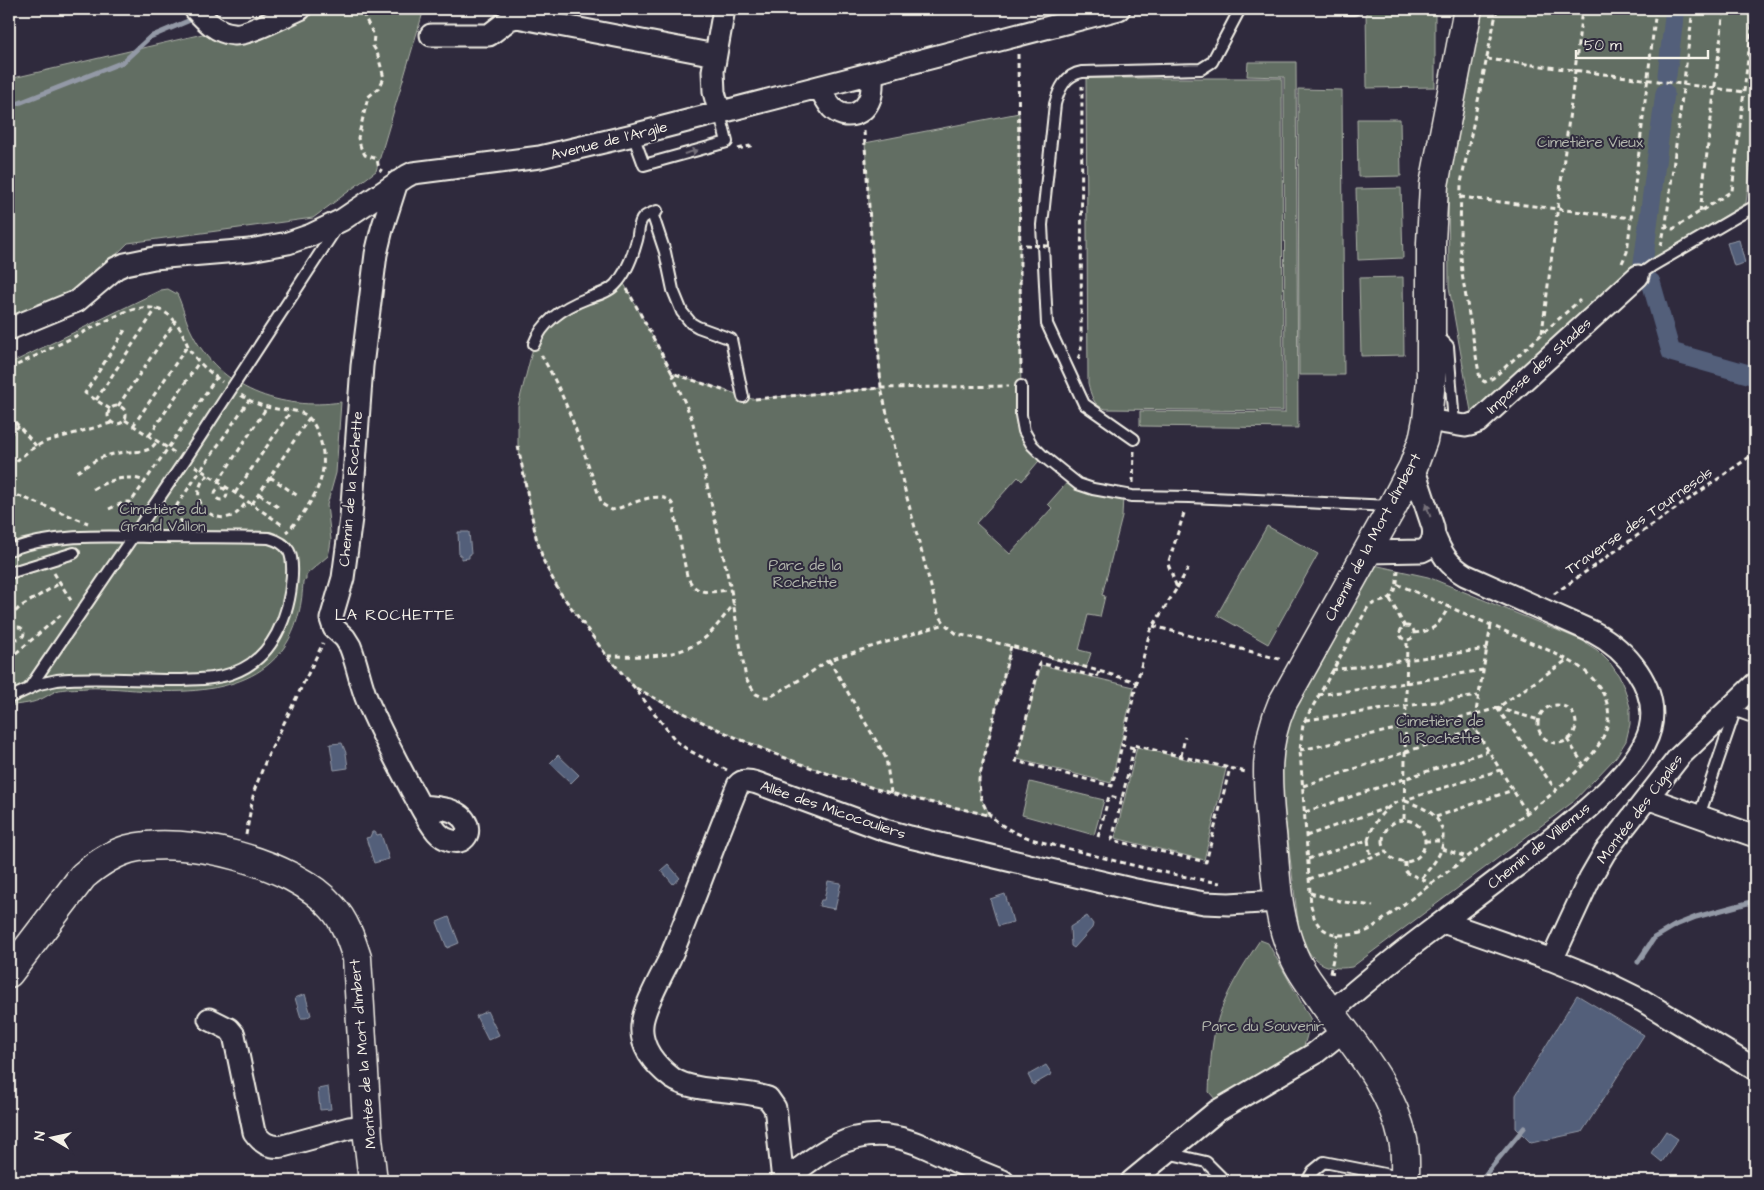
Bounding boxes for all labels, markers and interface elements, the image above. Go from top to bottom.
scale bar [1576,28,1709,60]
text: 50 m [1584,35,1622,56]
street label: Avenue de l'Argile [548,116,670,167]
park label: Cimetière Vieux [1537,132,1644,153]
one-way arrow [683,147,698,155]
street label: Impasse des Stades [1482,313,1597,419]
street label: Chemin de la Rochette [334,410,368,568]
street label: Chemin de la Mort d'Imbert [1320,449,1426,625]
street label: Traverse des Tournesols [1561,462,1717,580]
park label: Cimetière du Grand Vallon [120,499,207,537]
one-way arrow [1423,502,1431,517]
park label: Parc de la Rochette [769,555,842,593]
district label: LA ROCHETTE [335,604,455,626]
park label: Cimetière de la Rochette [1396,711,1484,749]
street label: Montée des Cigales [1592,749,1689,869]
street label: Allée des Micocouliers [757,775,909,845]
street label: Chemin de Villemus [1483,798,1595,894]
street label: Montée de la Mort d'Imbert [344,958,382,1150]
park label: Parc du Souvenir [1202,1016,1324,1037]
north arrow [28,1112,78,1162]
text: N [30,1130,51,1142]

